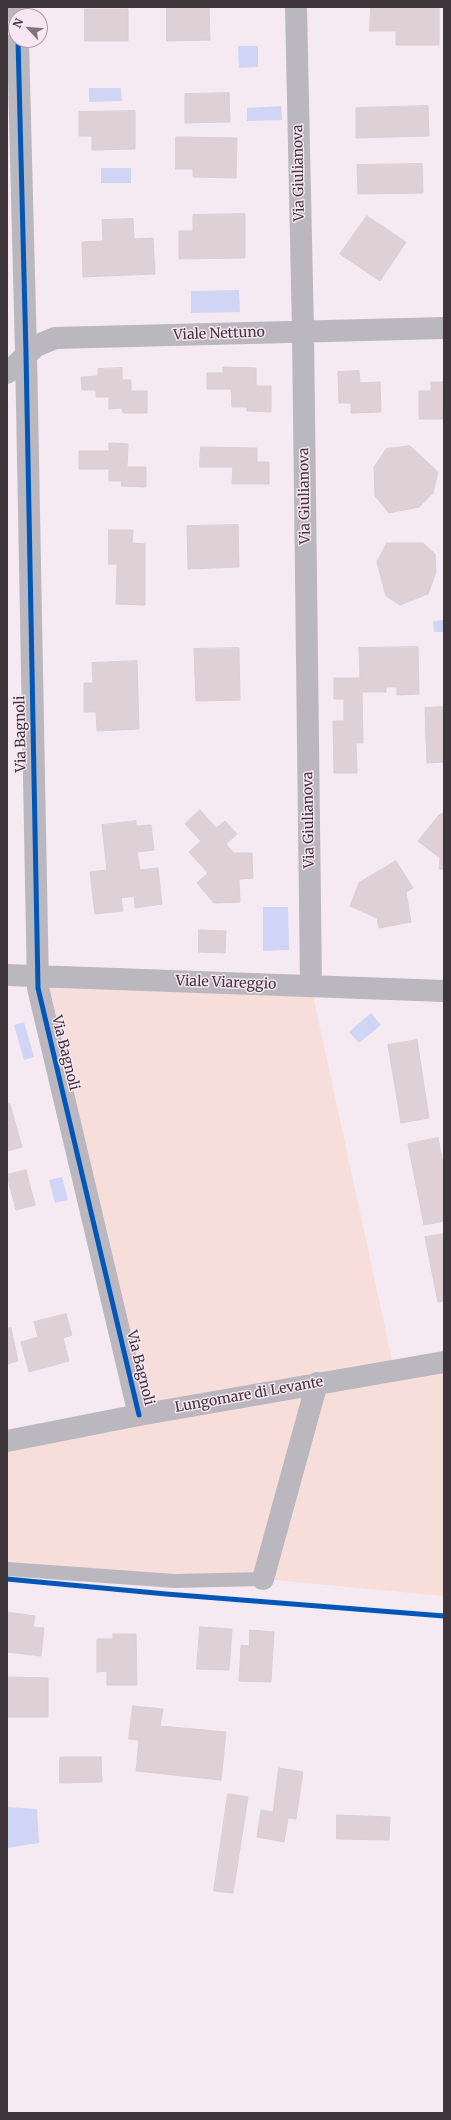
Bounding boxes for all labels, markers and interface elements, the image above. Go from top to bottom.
north arrow [8,8,48,48]
text: N [10,16,26,30]
street label: Via Giulianova [290,124,308,222]
street label: Viale Nettuno [173,324,265,344]
street label: Via Giulianova [296,447,314,545]
street label: Via Bagnoli [12,696,30,772]
street label: Via Giulianova [300,771,318,869]
street label: Viale Viareggio [175,973,277,993]
street label: Via Bagnoli [48,1014,82,1092]
street label: Via Bagnoli [123,1329,157,1407]
street label: Lungomare di Levante [173,1374,325,1416]

